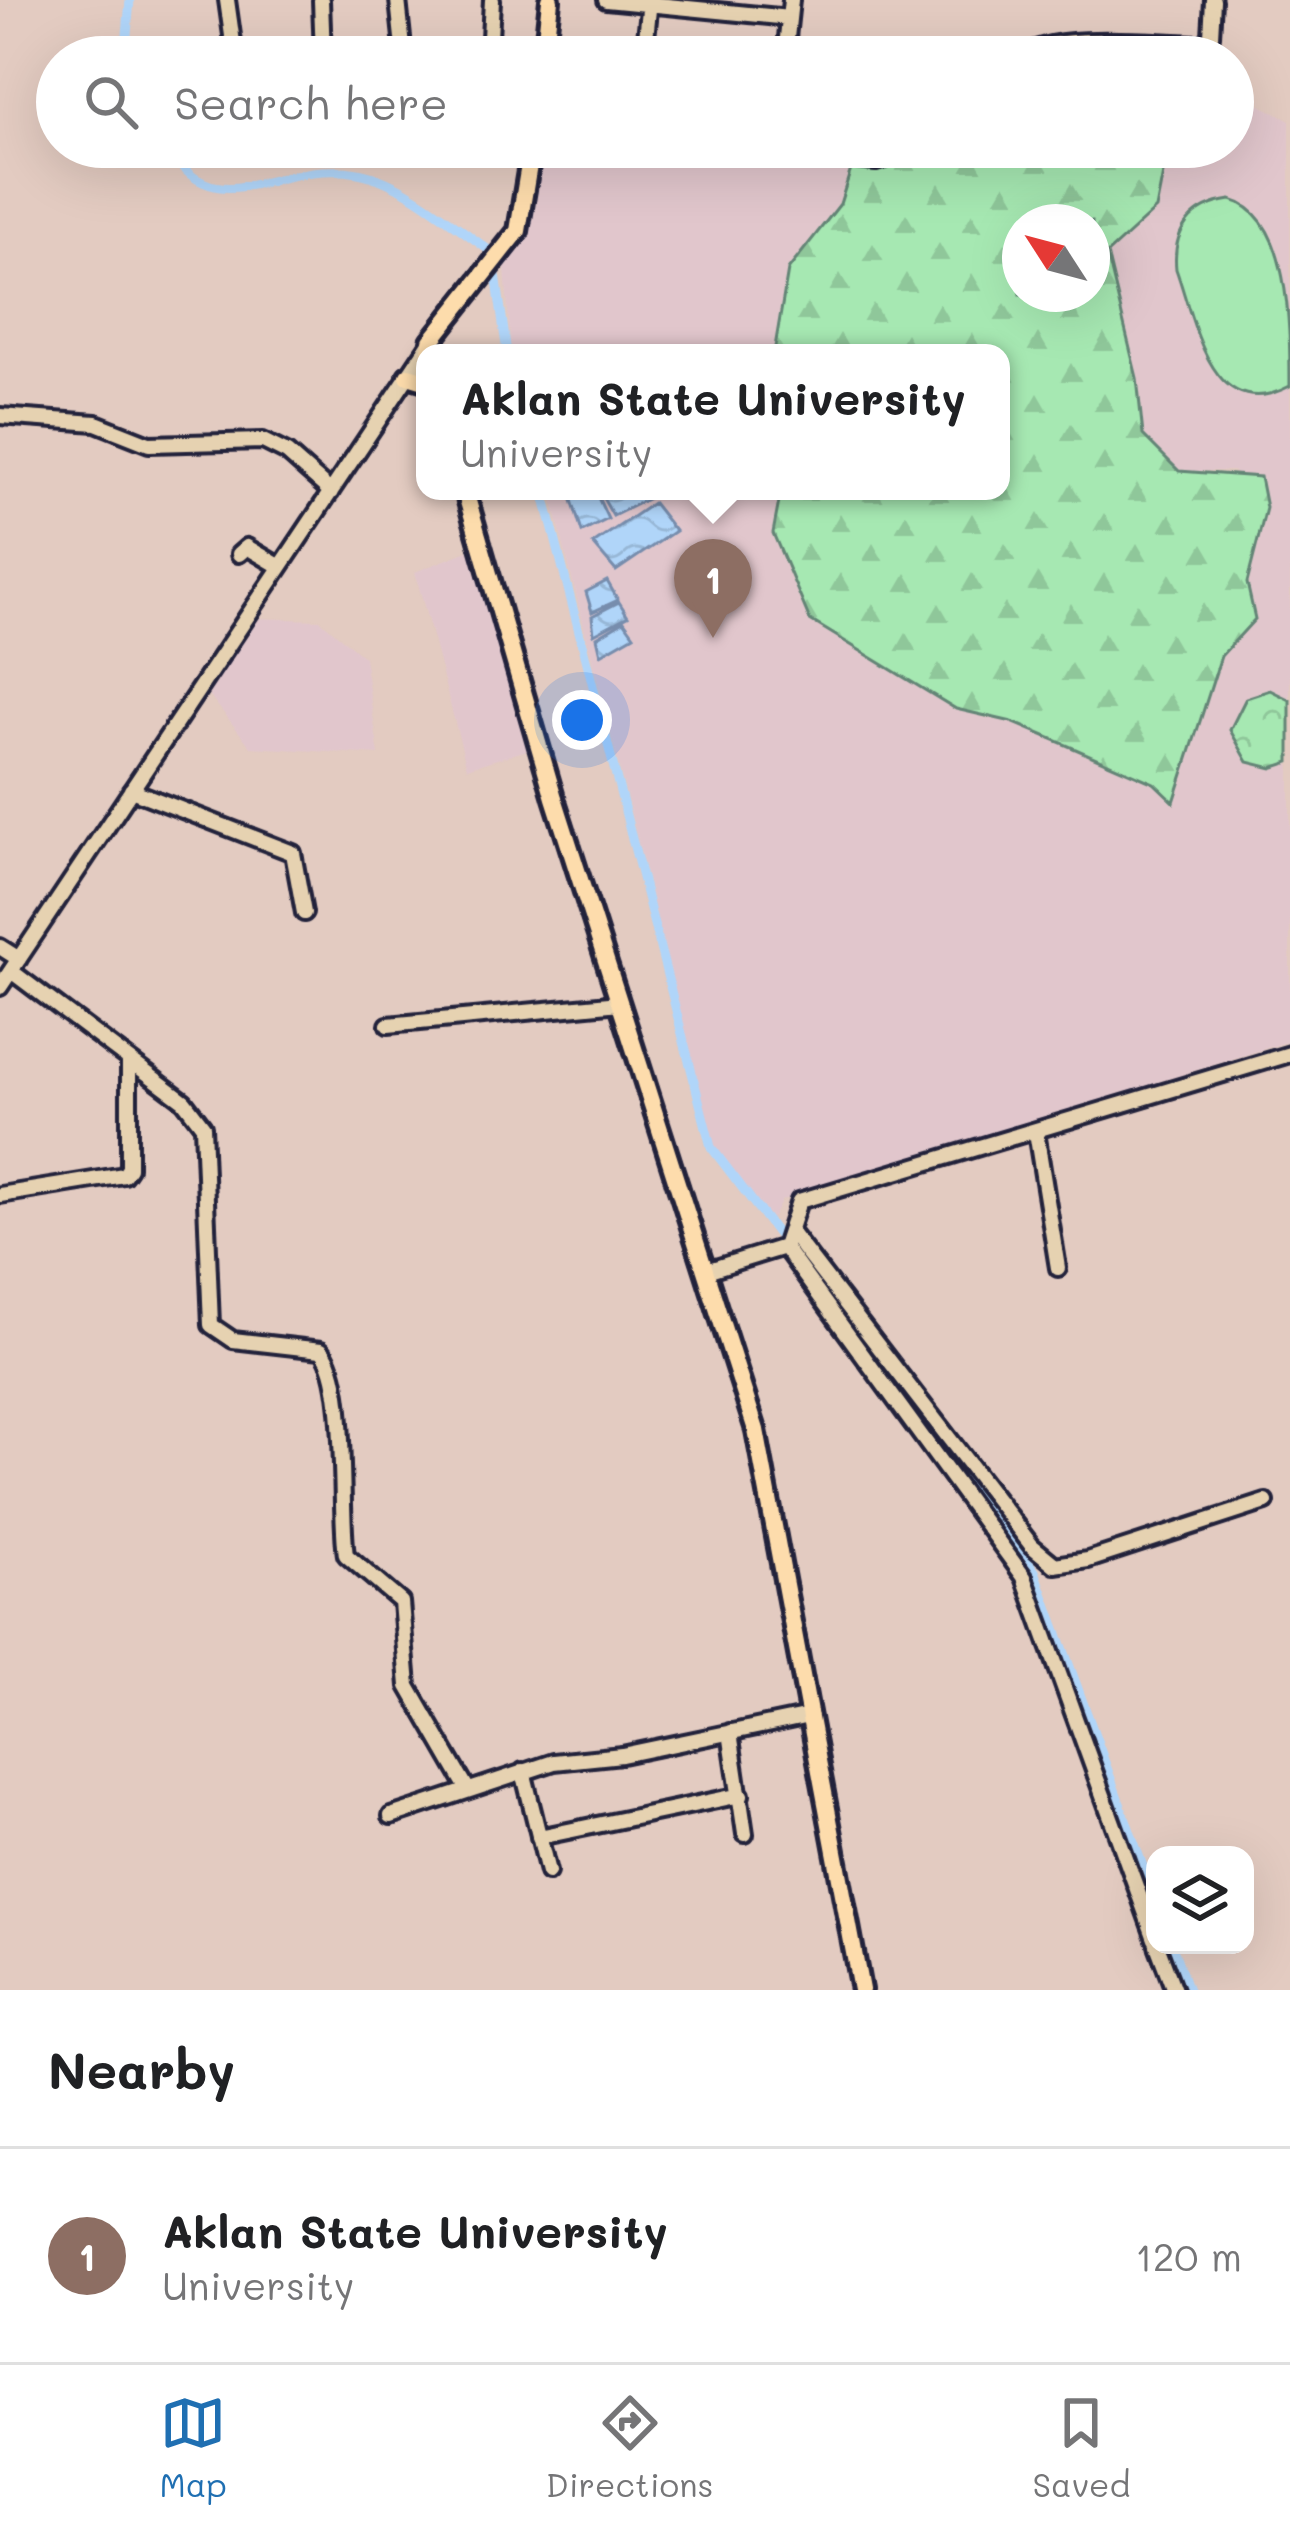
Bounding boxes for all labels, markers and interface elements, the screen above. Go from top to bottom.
search box [36,36,1254,168]
icon: search [78,69,144,135]
text: Search here [174,73,448,131]
north arrow [1002,204,1110,312]
popup [416,344,1010,500]
text: Aklan State University [460,368,966,426]
text: University [460,426,652,477]
pin: 1 [674,539,752,638]
your location [552,690,612,750]
map controls [1146,1846,1254,1954]
button: layers [1146,1846,1254,1954]
text: Nearby [48,2035,235,2102]
text: Aklan State University [162,2201,668,2259]
text: 1 [78,2230,96,2281]
text: 120 m [1135,2230,1242,2281]
text: University [162,2259,354,2310]
tab: Map [160,2390,227,2505]
tab: Directions [546,2390,713,2505]
tab: Saved [1033,2390,1130,2505]

